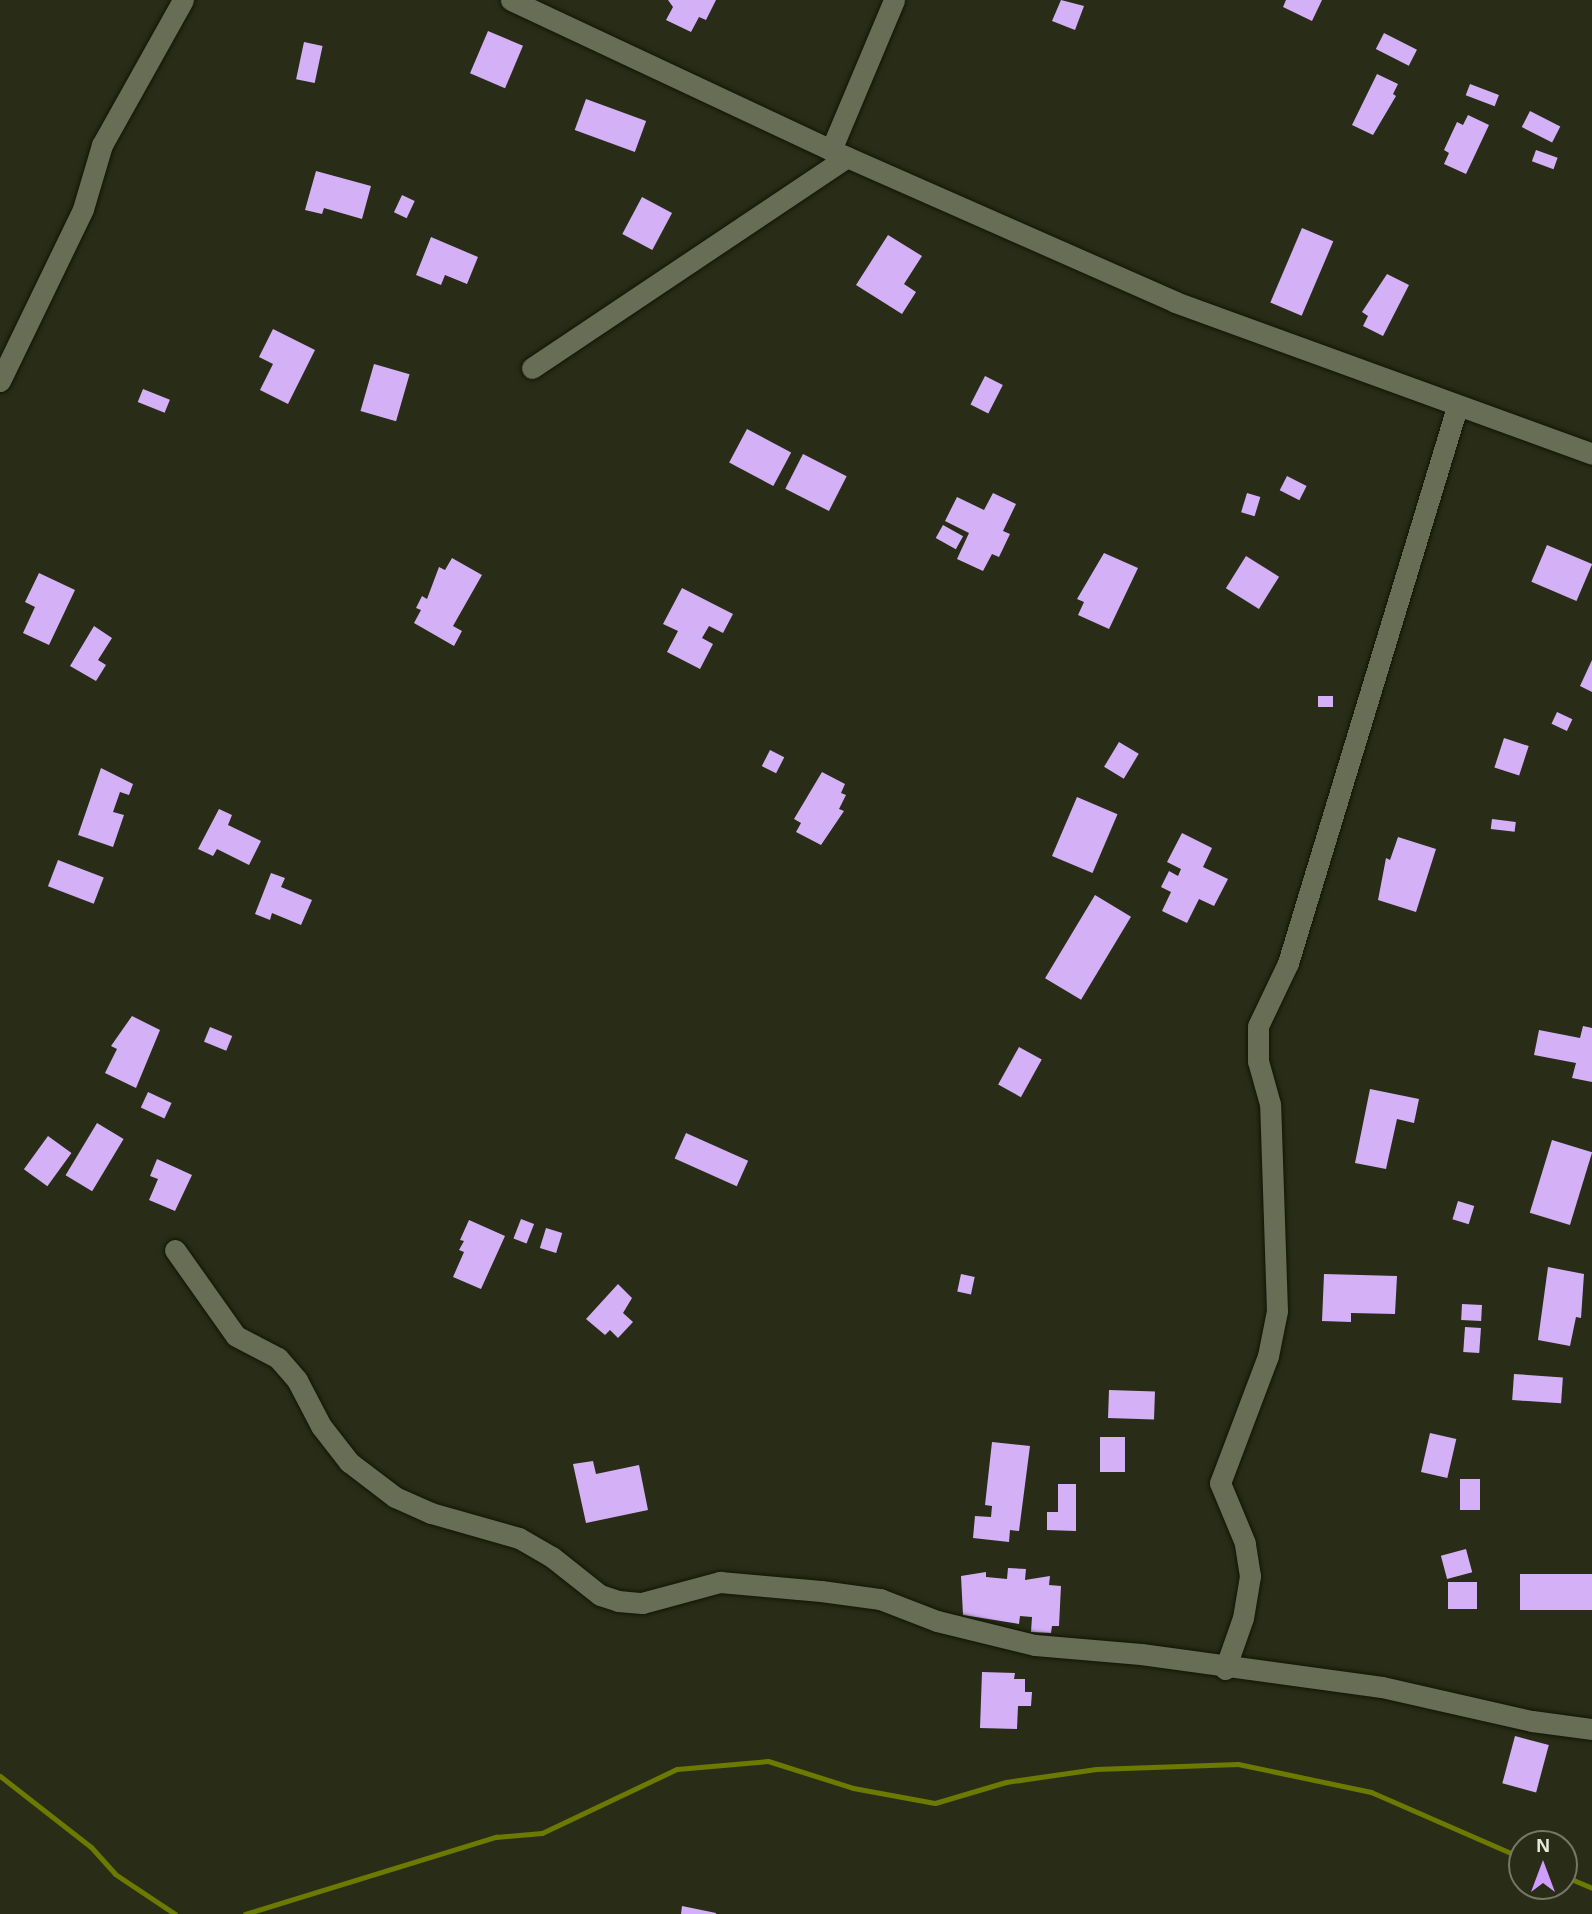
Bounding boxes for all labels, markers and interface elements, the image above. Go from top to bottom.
north arrow [1508,1830,1578,1900]
text: N [1536,1835,1550,1856]

